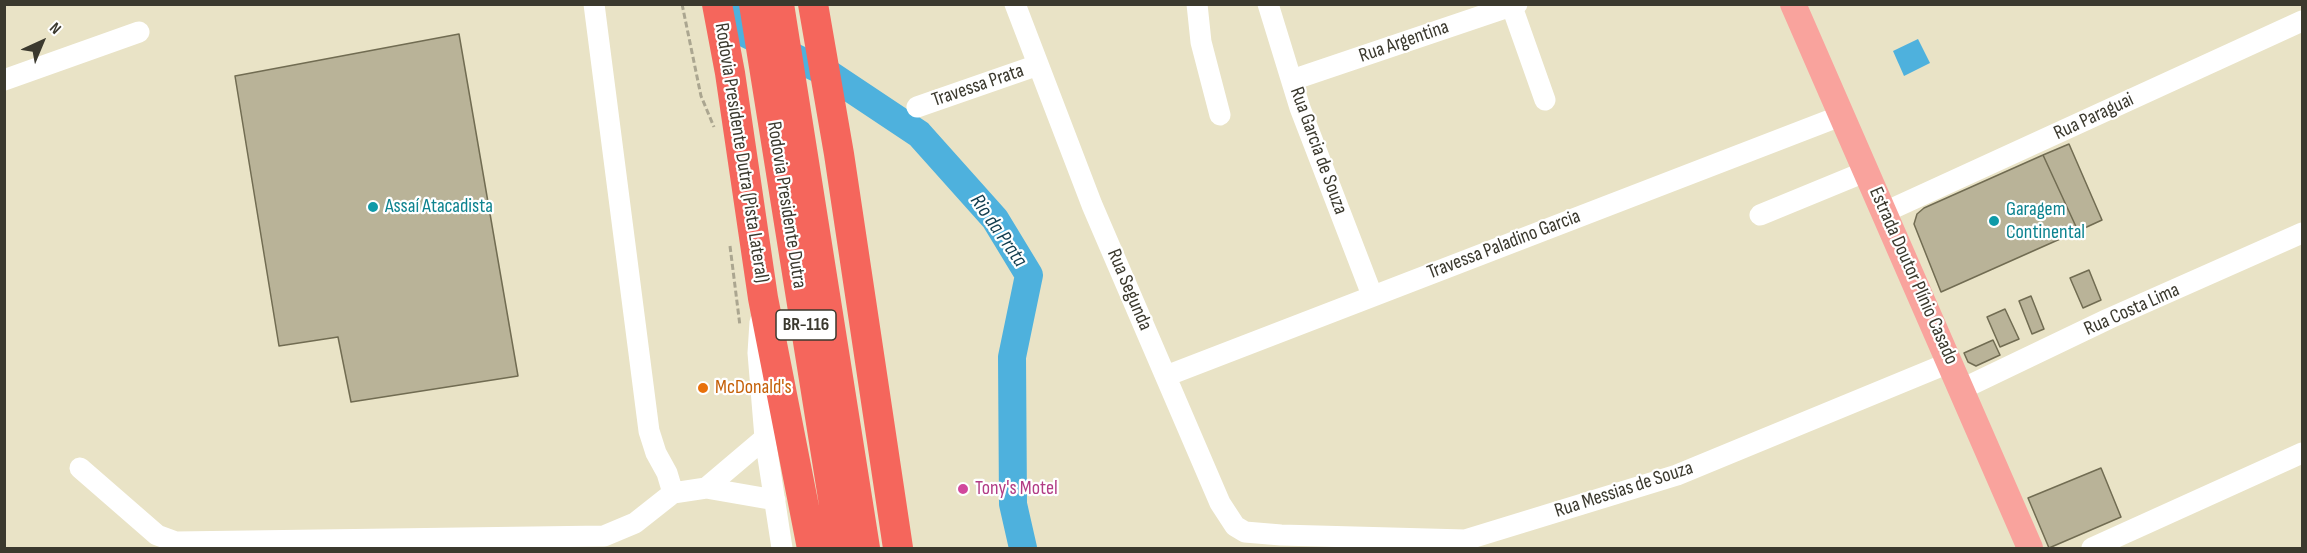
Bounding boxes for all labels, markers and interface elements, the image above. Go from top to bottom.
north arrow [12,12,72,72]
street label: Rua Argentina [1356,15,1452,69]
text: N [45,19,65,38]
street label: Rodovia Presidente Dutra (Pista Lateral) [709,21,773,285]
street label: Travessa Prata [929,59,1027,113]
street label: Rua Garcia de Souza [1284,84,1352,218]
street label: Rua Paraguai [2050,88,2138,146]
street label: Rodovia Presidente Dutra [761,120,811,290]
street label: Estrada Doutor Plínio Casado [1863,184,1963,368]
water label: Rio da Prata [964,190,1032,272]
place label: Assaí Atacadista [385,195,493,219]
place label: Garagem Continental [2006,198,2085,245]
marker: Assaí Atacadista [366,200,380,214]
street label: Travessa Paladino Garcia [1424,205,1584,285]
marker: Garagem Continental [1987,214,2001,228]
street label: Rua Segunda [1101,246,1157,334]
street label: Rua Costa Lima [2081,278,2183,342]
road number: BR-116 [776,310,836,340]
place label: McDonald's [715,376,792,400]
marker: McDonald's [696,381,710,395]
street label: Rua Messias de Souza [1552,456,1696,524]
place label: Tony's Motel [975,477,1058,501]
marker: Tony's Motel [956,482,970,496]

